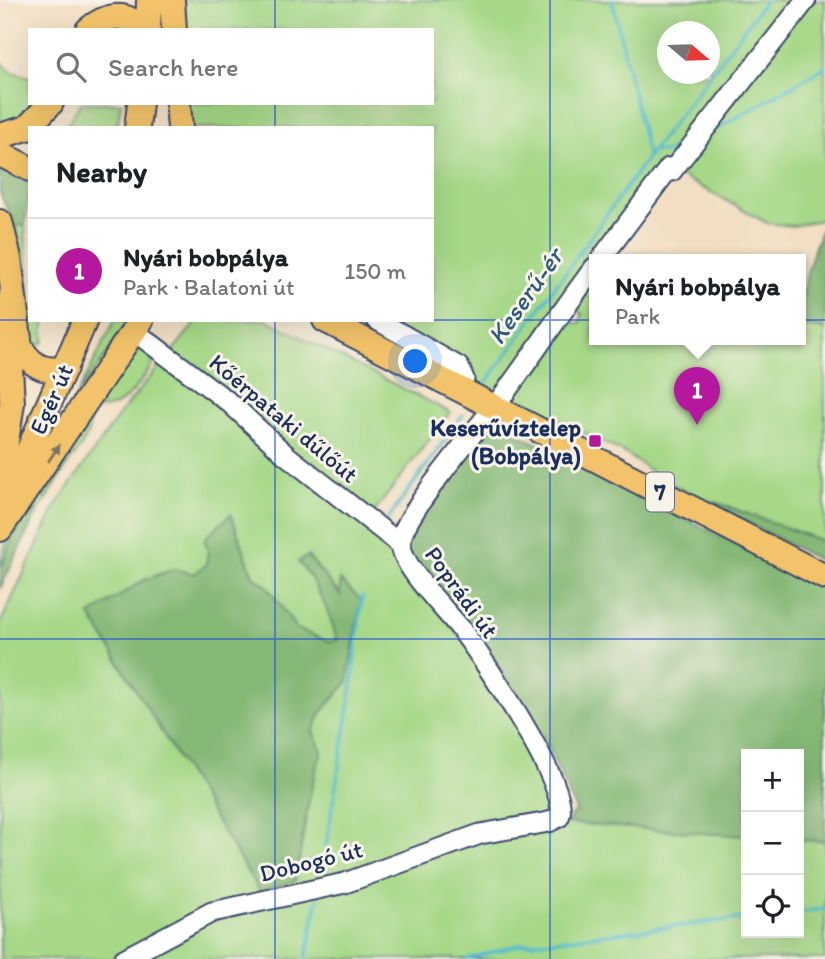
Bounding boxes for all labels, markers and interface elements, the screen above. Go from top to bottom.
north arrow [657,21,720,84]
search box [28,28,434,105]
icon: search [52,48,90,86]
text: Search here [108,51,238,83]
text: Nearby [56,153,147,190]
water label: Keserű-ér [480,240,571,350]
text: Nyári bobpálya [123,241,288,273]
popup [589,254,806,345]
text: 1 [74,257,84,285]
text: 150 m [345,257,406,285]
text: Nyári bobpálya [615,270,780,302]
text: Park · Balatoni út [123,273,295,301]
text: Park [615,302,660,330]
your location [398,344,432,378]
street label: Kőérpataki dűlőút [204,347,364,489]
street label: Egér út [23,359,79,439]
pin: 1 [674,367,720,425]
place label: Keserűvíztelep (Bobpálya) [430,413,581,471]
marker: Keserűvíztelep (Bobpálya) [587,433,603,449]
one-way arrow [47,443,60,463]
road number: 7 [646,472,674,512]
street label: Poprádi út [419,540,505,644]
map controls [741,749,804,938]
button: + [741,749,804,812]
button: − [741,812,804,875]
street label: Dobogó út [257,834,365,888]
button: locate [741,875,804,938]

